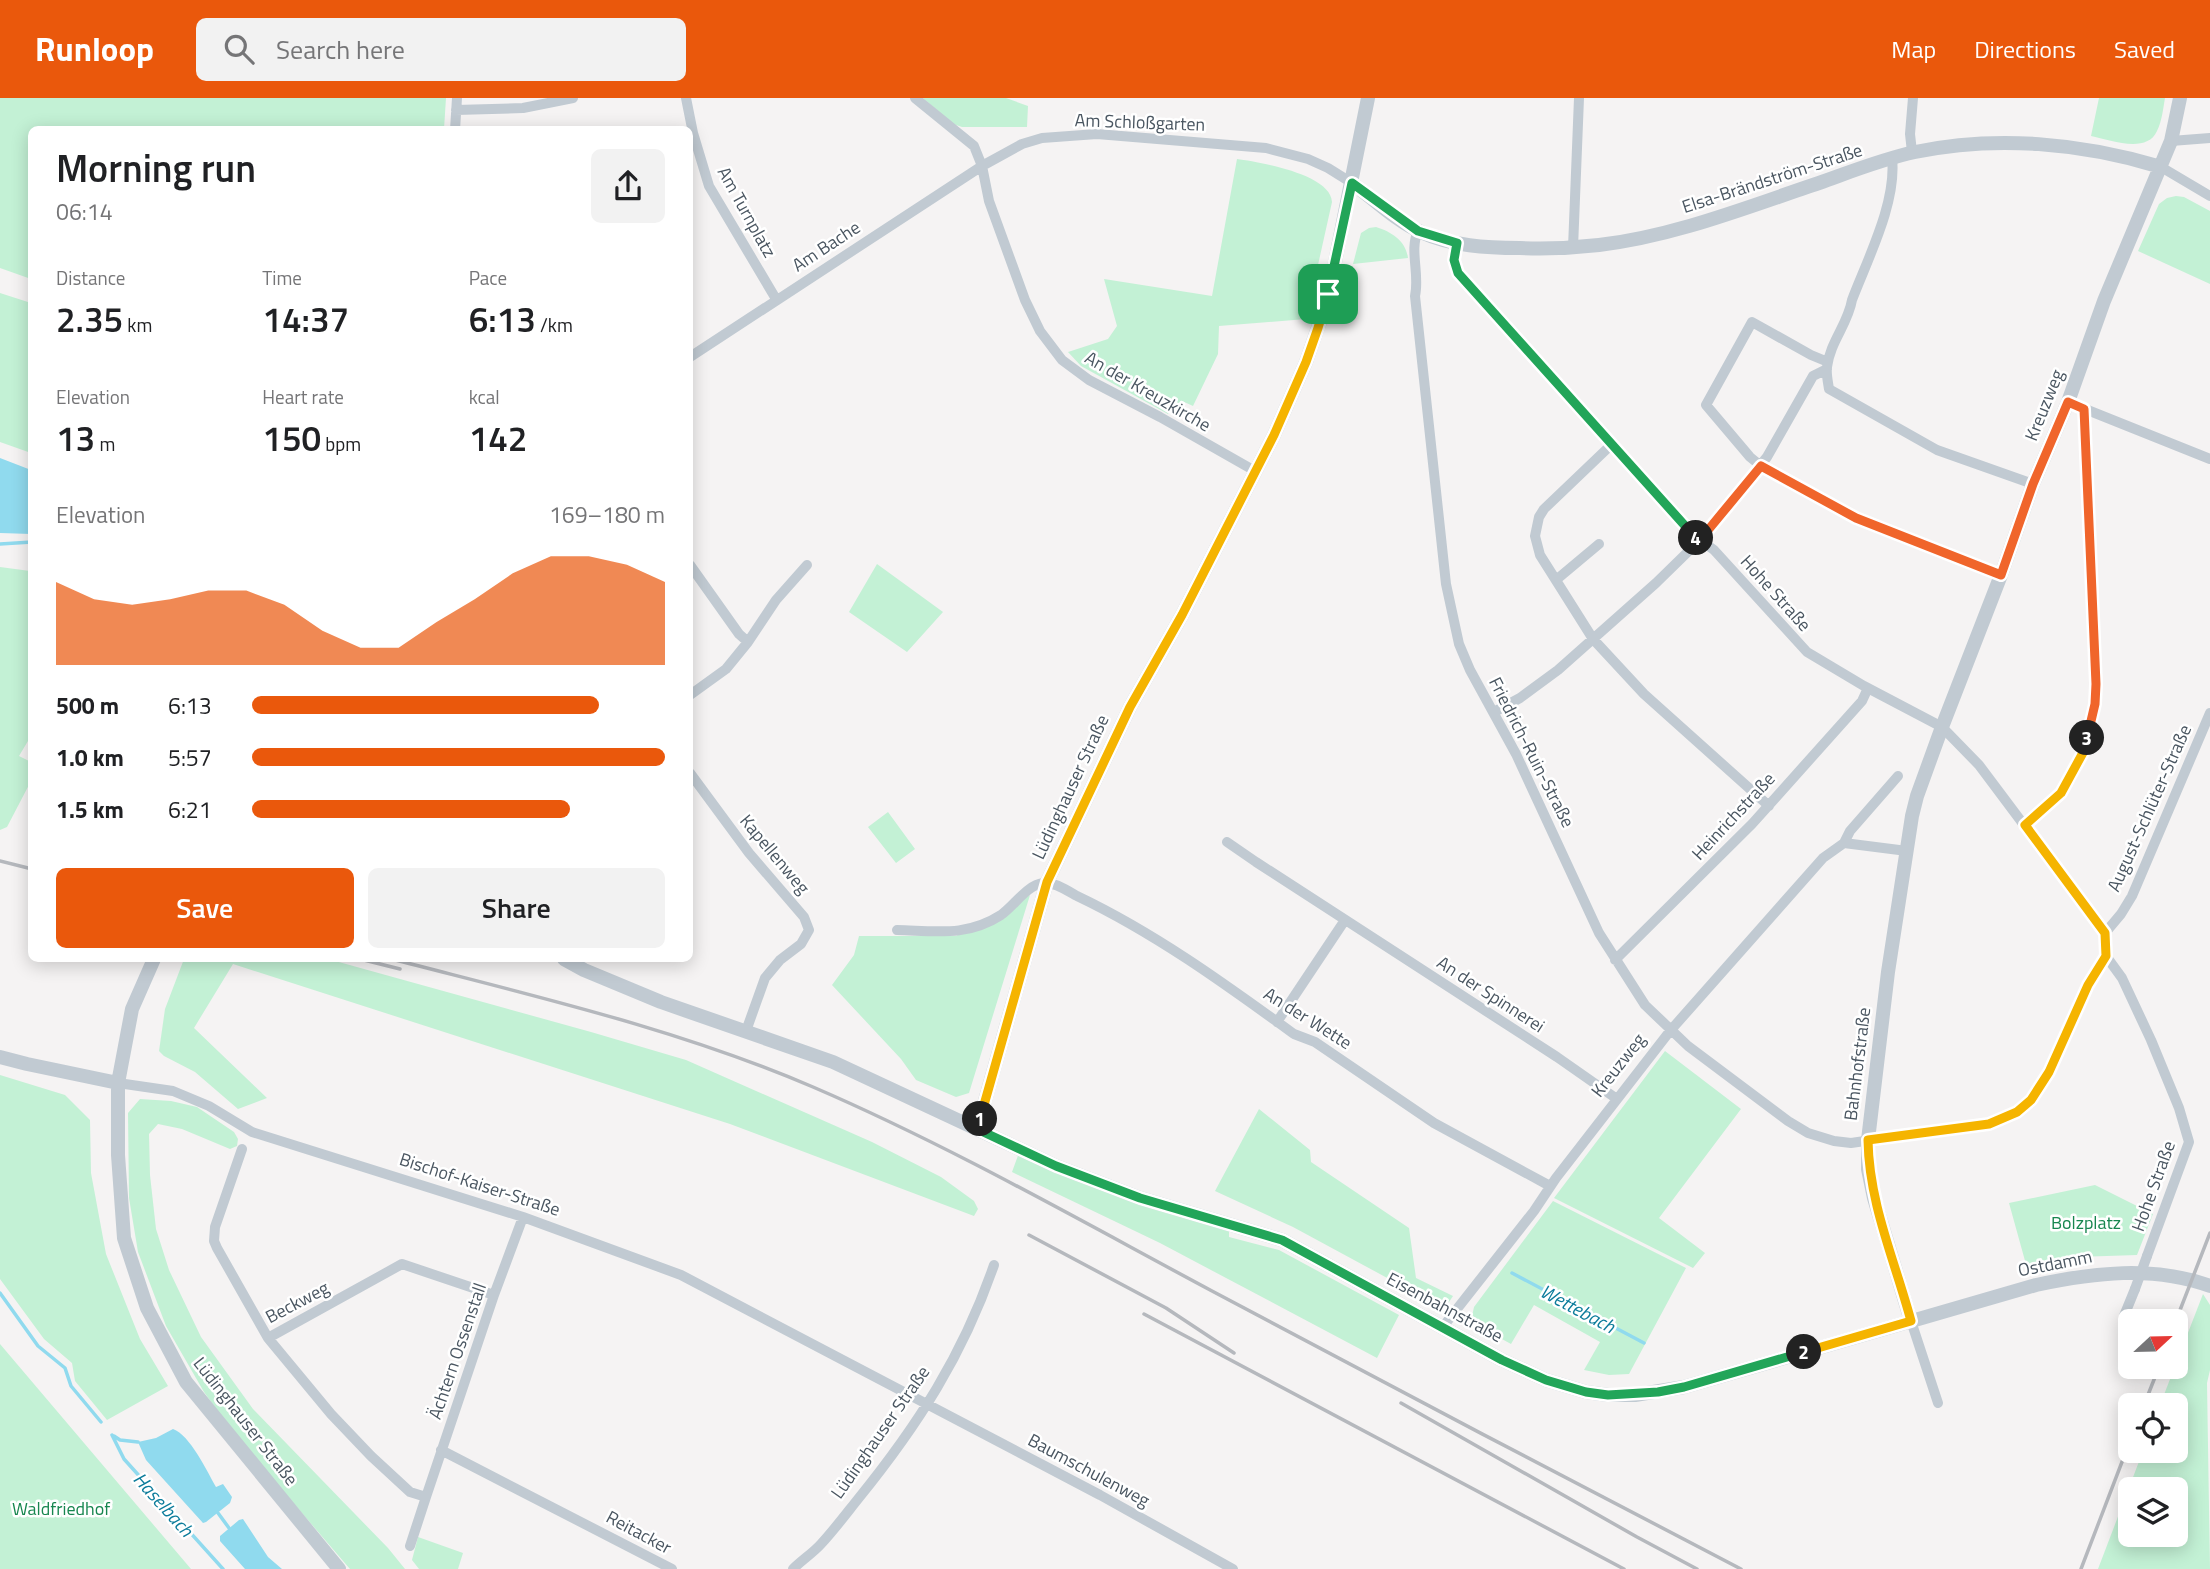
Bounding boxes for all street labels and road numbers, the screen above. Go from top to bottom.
street label: Am Schloßgarten [1074,106,1206,138]
street label: Elsa-Brändström-Straße [1678,136,1866,220]
street label: Am Turnplatz [711,162,783,262]
street label: Am Bache [787,214,865,278]
street label: An der Kreuzkirche [1080,344,1216,438]
street label: Kreuzweg [2017,365,2071,445]
street label: Hohe Straße [1734,549,1818,637]
street label: Friedrich-Ruin-Straße [1482,672,1582,832]
street label: Lüdinghauser Straße [1025,710,1115,864]
street label: August-Schlüter-Straße [2100,720,2198,896]
street label: Heinrichstraße [1685,766,1781,866]
street label: Kapellenweg [734,808,816,900]
street label: An der Spinnerei [1432,949,1550,1039]
street label: An der Wette [1259,980,1357,1056]
street label: Bahnhofstraße [1837,1006,1877,1122]
street label: Kreuzweg [1584,1027,1652,1103]
street label: Hohe Straße [2124,1137,2182,1235]
street label: Bischof-Kaiser-Straße [396,1145,564,1223]
street label: Ostdamm [2016,1243,2094,1283]
street label: Eisenbahnstraße [1382,1265,1508,1349]
street label: Beckweg [260,1274,334,1330]
street label: Ächtern Ossenstall [421,1279,493,1423]
street label: Lüdinghauser Straße [187,1351,305,1491]
street label: Lüdinghauser Straße [824,1360,936,1504]
street label: Baumschulenweg [1023,1426,1155,1514]
street label: Reitacker [601,1503,677,1561]

